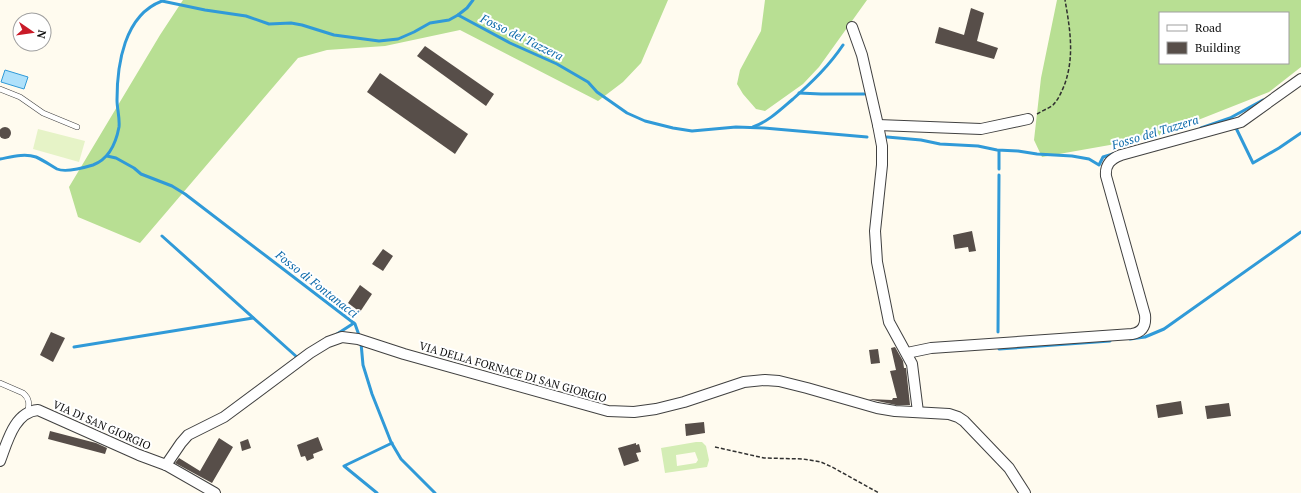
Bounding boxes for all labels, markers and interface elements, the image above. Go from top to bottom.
water label: Fosso del Tazzera [477,10,566,63]
north arrow [12,12,52,52]
legend [1159,12,1289,64]
text: Road [1195,20,1222,35]
text: N [34,29,50,41]
text: Building [1195,40,1241,55]
water label: Fosso del Tazzera [1109,112,1200,153]
water label: Fosso di Fontanacci [272,247,362,321]
street label: VIA DELLA FORNACE DI SAN GIORGIO [418,339,608,405]
street label: VIA DI SAN GIORGIO [51,397,153,453]

